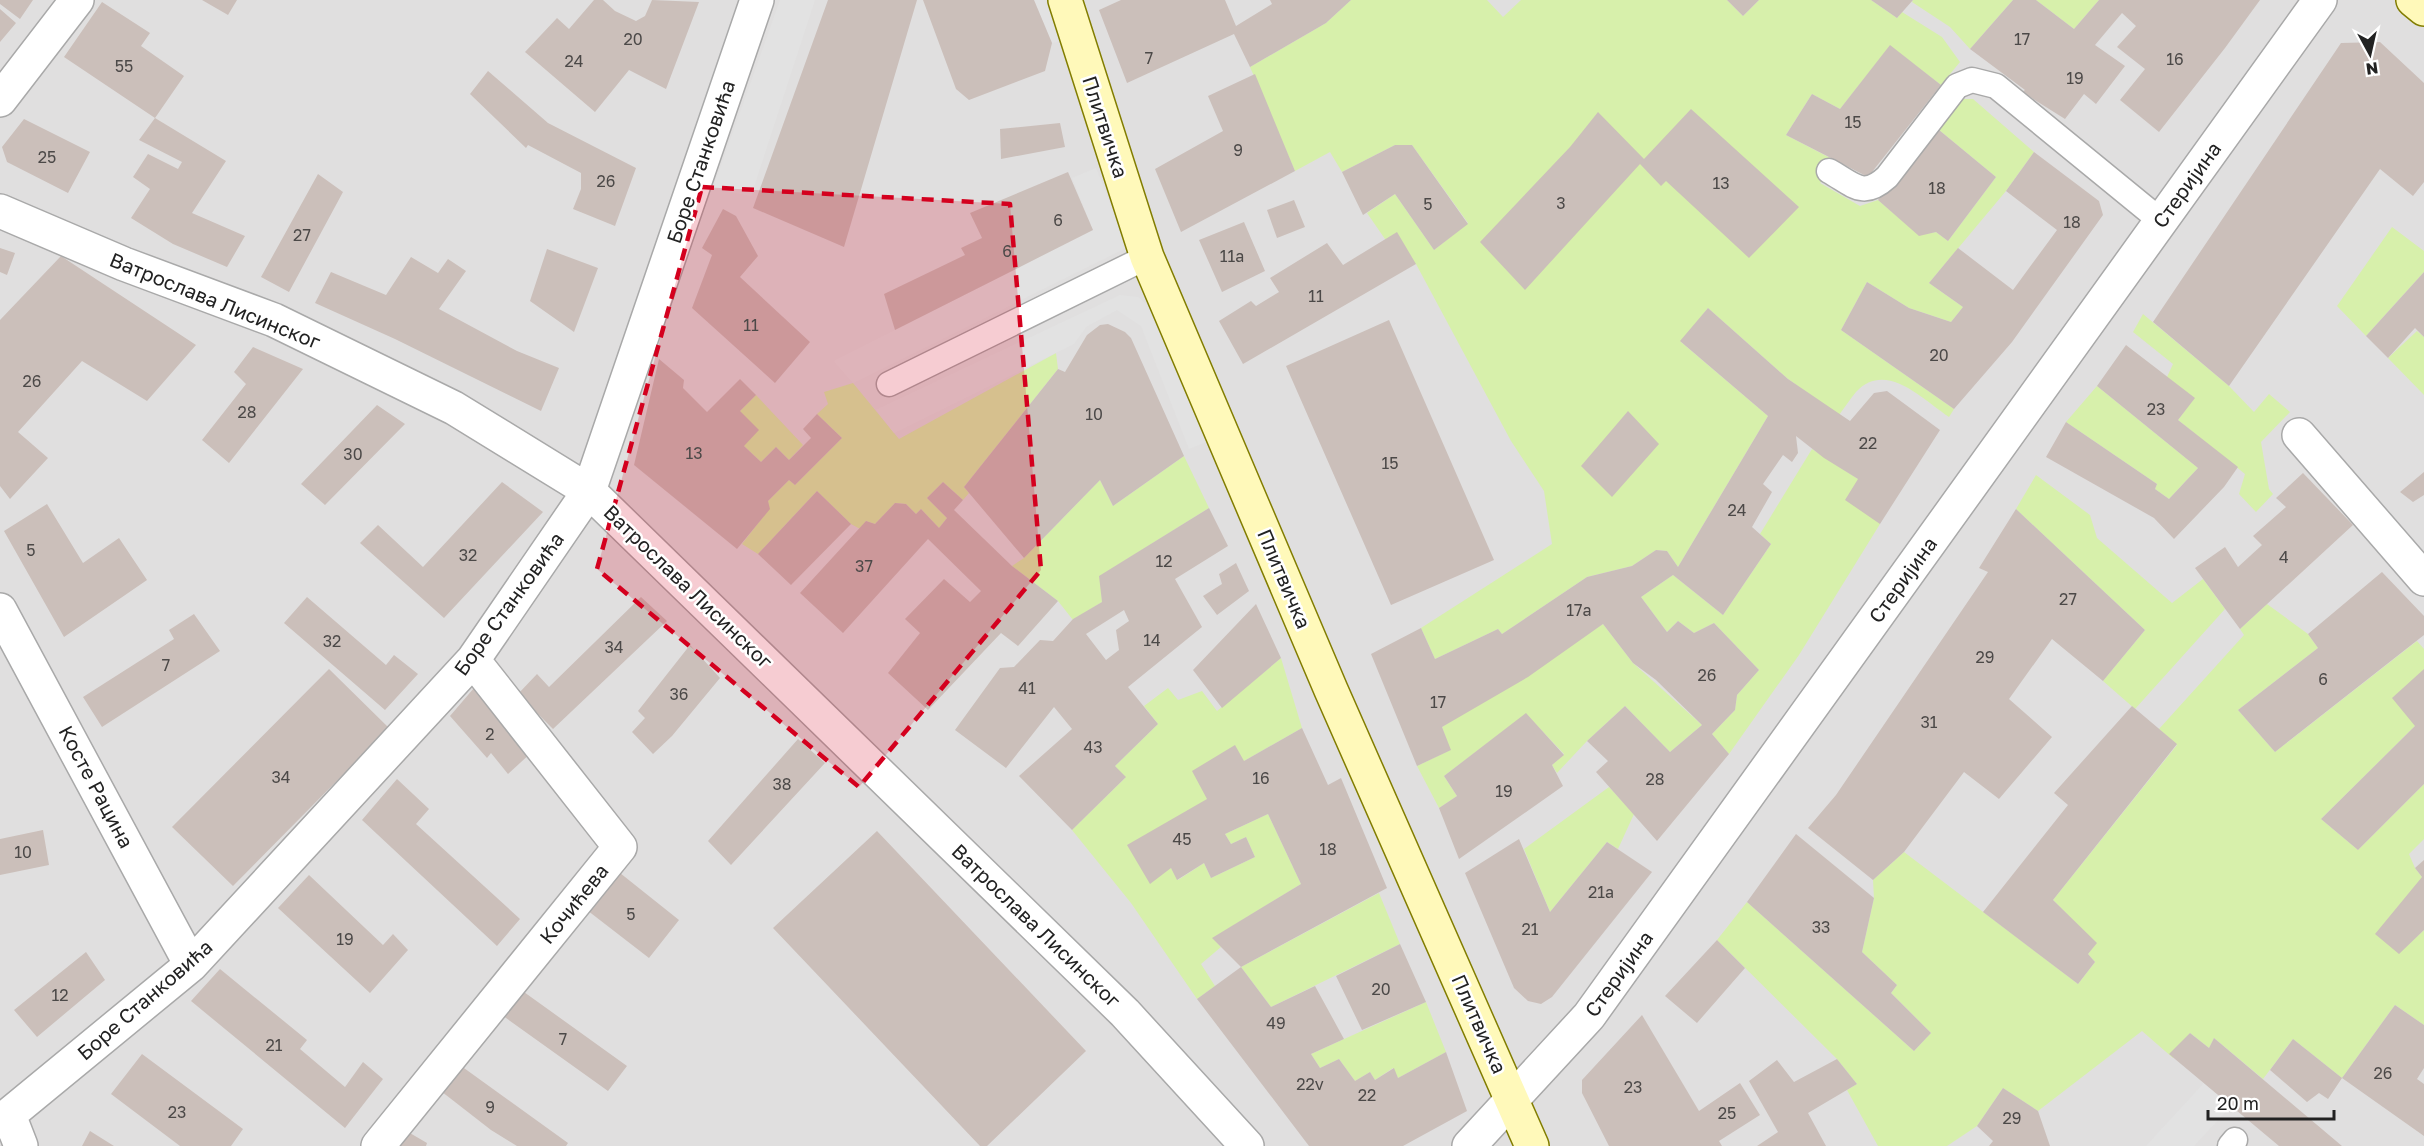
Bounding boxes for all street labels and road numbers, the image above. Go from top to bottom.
street label: Плитвичка [1078,73,1134,181]
street label: Боре Станковића [661,77,739,246]
street label: Стеријина [2147,137,2225,232]
street label: Ватрослава Лисинског [107,247,324,353]
street label: Ватрослава Лисинског [599,499,778,673]
street label: Плитвичка [1253,525,1317,632]
street label: Боре Станковића [448,527,568,680]
street label: Стеријина [1863,532,1941,627]
street label: Косте Рацина [55,721,139,852]
street label: Ватрослава Лисинског [947,838,1126,1012]
street label: Кочићева [534,859,613,948]
street label: Стеријина [1579,926,1657,1021]
street label: Боре Станковића [72,934,217,1064]
street label: Плитвичка [1447,970,1512,1077]

